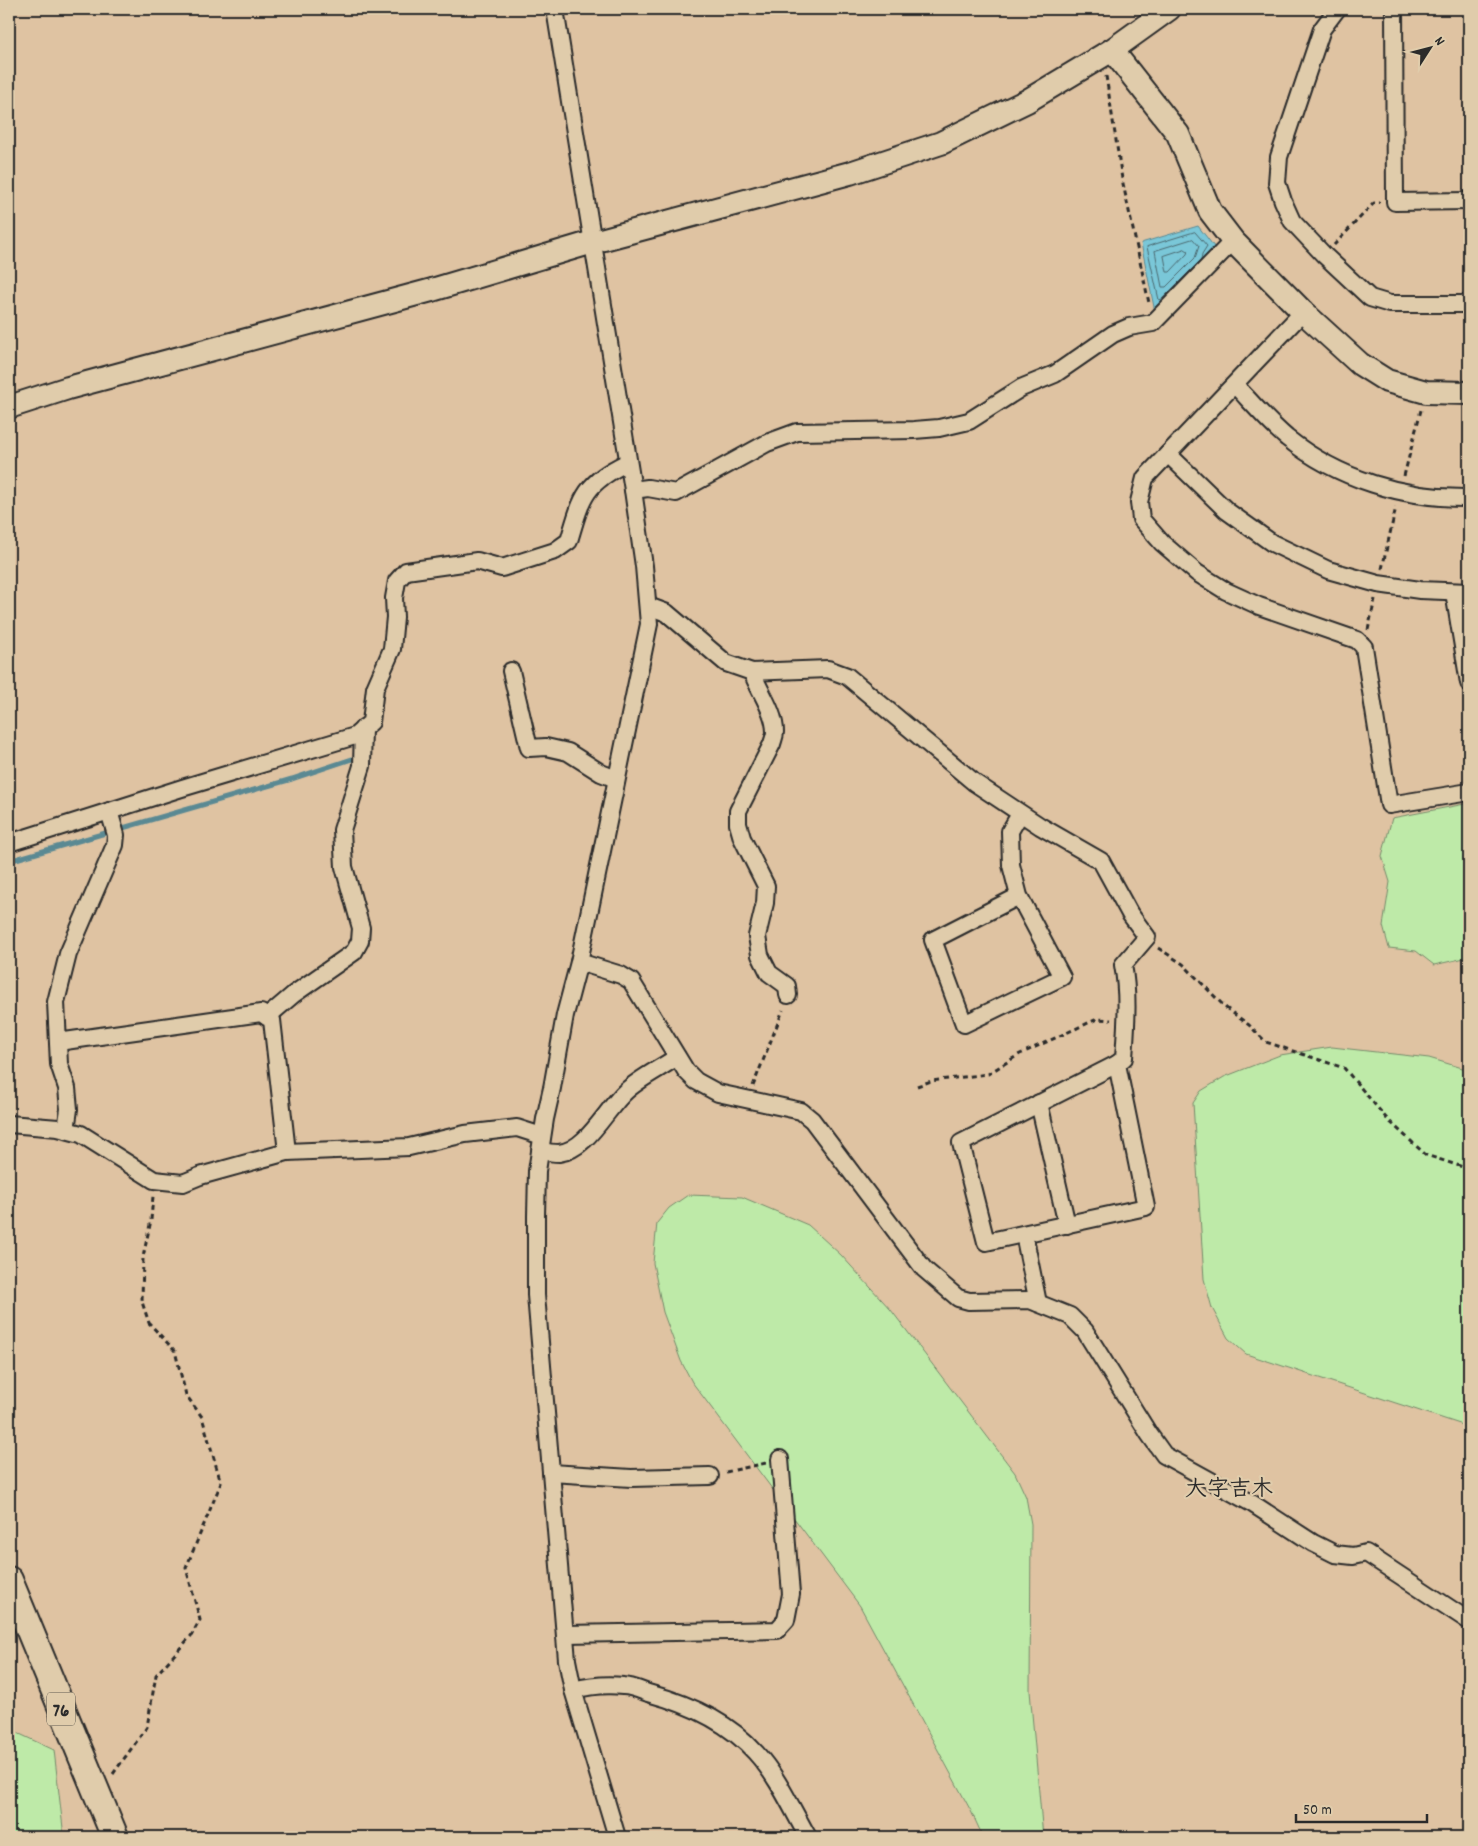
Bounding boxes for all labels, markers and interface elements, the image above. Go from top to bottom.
north arrow [1406,22,1456,72]
text: N [1429,33,1449,50]
district label: 大字吉木 [1185,1475,1273,1506]
road number: 76 [47,1692,75,1726]
scale bar [1296,1791,1427,1823]
text: 50 m [1303,1800,1332,1822]

